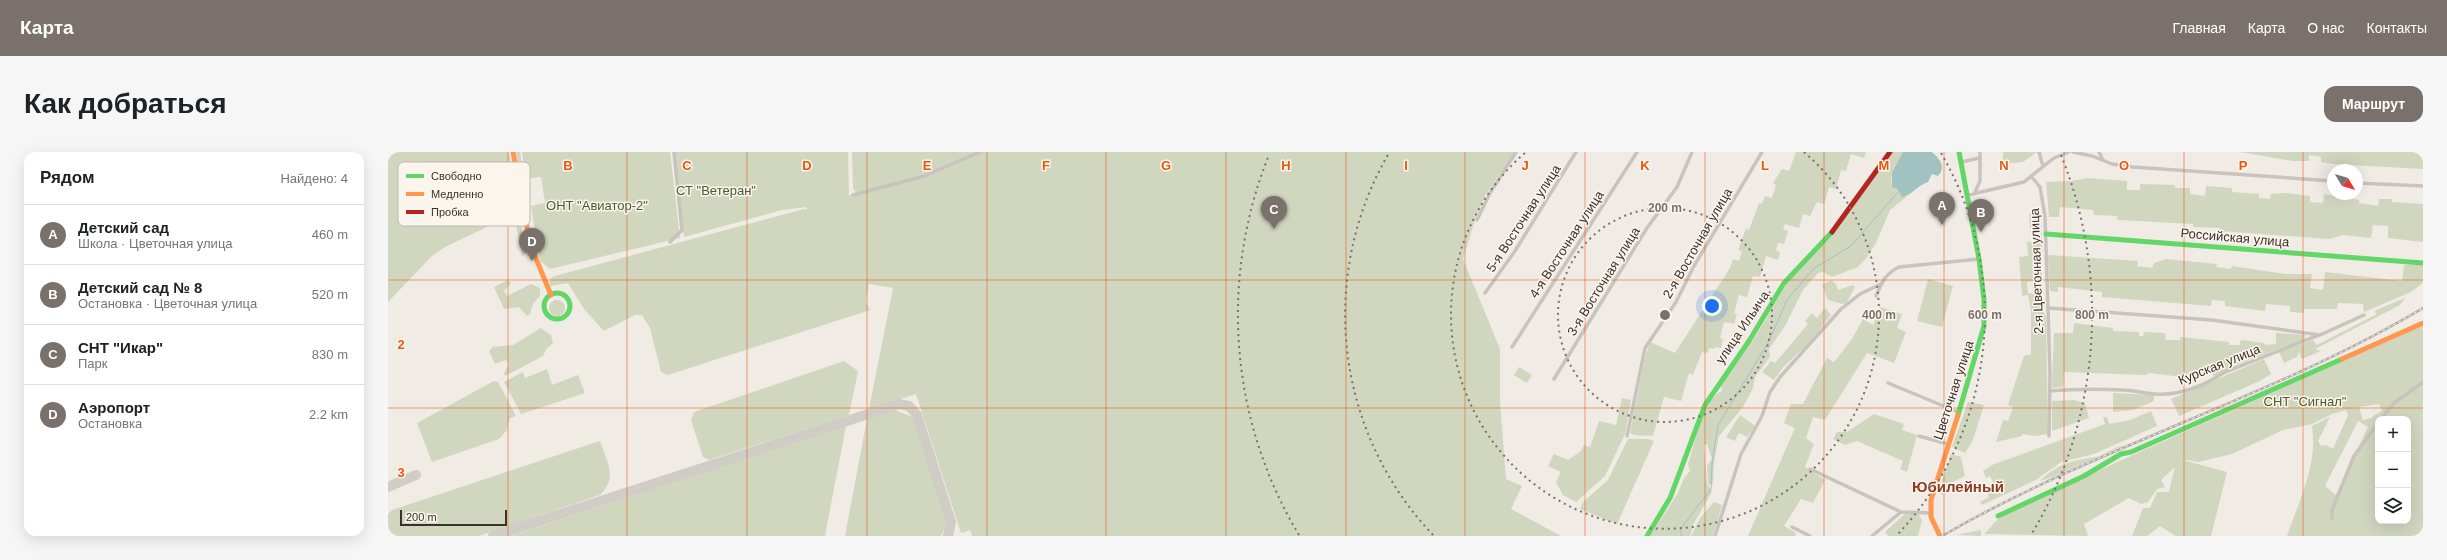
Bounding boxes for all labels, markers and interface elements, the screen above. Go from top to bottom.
text: Карта [20,17,74,38]
text: Главная [2172,20,2226,36]
text: Карта [2248,20,2285,36]
text: О нас [2307,20,2345,36]
text: Контакты [2367,20,2427,36]
button: Маршрут [2324,86,2423,122]
text: Как добраться [24,88,226,119]
text: B [563,158,573,173]
text: C [682,158,692,173]
text: D [802,158,812,173]
text: E [923,158,932,173]
text: F [1042,158,1050,173]
text: G [1161,158,1171,173]
text: H [1281,158,1291,173]
text: I [1404,158,1408,173]
text: J [1521,158,1529,173]
text: K [1640,158,1650,173]
text: L [1761,158,1769,173]
text: M [1879,158,1889,173]
text: N [1999,158,2009,173]
text: O [2119,158,2129,173]
text: P [2239,158,2248,173]
street label: 5-я Восточная улица [1483,161,1564,275]
legend [398,162,530,226]
north arrow [2327,164,2363,200]
text: Рядом [40,168,95,187]
text: Свободно [431,170,482,182]
text: Найдено: 4 [280,171,348,186]
park label: СТ "Ветеран" [676,183,756,198]
street label: 2-я Восточная улица [1660,185,1736,301]
street label: 4-я Восточная улица [1526,187,1607,301]
text: Медленно [431,188,483,200]
pin: A [1929,192,1955,225]
pin: C [1261,196,1287,229]
park label: ОНТ "Авиатор-2" [546,198,648,213]
pin: B [1968,199,1994,232]
text: 200 m [1648,201,1682,215]
text: Пробка [431,206,469,218]
street label: 2-я Цветочная улица [2027,207,2046,334]
text: Детский сад [78,219,169,236]
street label: 3-я Восточная улица [1564,224,1643,338]
street label: Российская улица [2180,225,2291,250]
text: A [48,227,58,242]
text: 460 m [312,227,348,242]
pin: D [519,228,545,261]
text: Школа · Цветочная улица [78,236,233,251]
text: Детский сад № 8 [78,279,202,296]
text: B [48,287,58,302]
text: 520 m [312,287,348,302]
street label: улица Ильича [1713,288,1773,366]
text: Остановка · Цветочная улица [78,296,257,311]
your location [1702,296,1722,316]
centre of rings [1658,308,1672,322]
text: 400 m [1862,308,1896,322]
text: 600 m [1968,308,2002,322]
text: 800 m [2075,308,2109,322]
text: 2 [397,337,405,352]
street label: Цветочная улица [1930,338,1977,442]
text: СНТ "Икар" [78,339,163,356]
street label: Курская улица [2176,341,2263,388]
text: C [48,347,58,362]
text: 830 m [312,347,348,362]
text: Парк [78,356,108,371]
park label: СНТ "Сигнал" [2264,394,2347,409]
text: Аэропорт [78,399,150,416]
text: D [48,407,58,422]
text: 2.2 km [309,407,348,422]
text: Остановка [78,416,142,431]
map controls [2375,416,2411,524]
button: + [2375,416,2411,452]
button: − [2375,452,2411,488]
text: 3 [397,465,405,480]
district label: Юбилейный [1912,478,2004,495]
button: layers [2375,488,2411,524]
scale bar [400,508,507,527]
text: 200 m [406,511,437,523]

